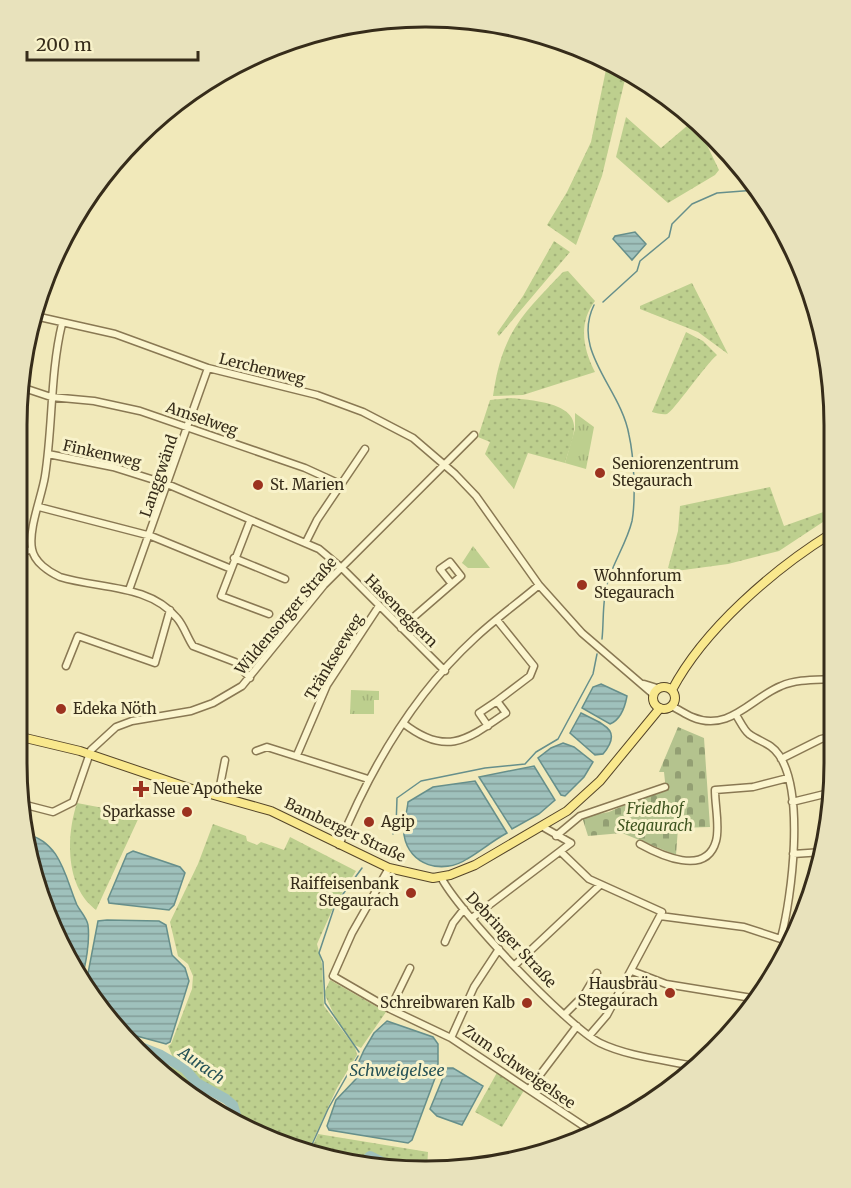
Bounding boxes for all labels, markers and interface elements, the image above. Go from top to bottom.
scale bar [27,24,198,62]
text: 200 m [36,33,92,56]
street label: Lerchenweg [217,349,307,388]
street label: Amselweg [163,397,241,440]
street label: Langgwänd [136,432,181,520]
street label: Finkenweg [61,435,143,472]
place label: Seniorenzentrum Stegaurach [612,454,739,490]
marker: Seniorenzentrum Stegaurach [593,466,607,480]
place label: St. Marien [270,475,344,494]
marker: St. Marien [251,478,265,492]
street label: Wildensorger Straße [230,553,341,679]
place label: Wohnforum Stegaurach [593,566,682,602]
street label: Haseneggern [361,570,442,651]
marker: Wohnforum Stegaurach [575,578,589,592]
street label: Tränkseeweg [300,610,367,703]
place label: Edeka Nöth [73,699,157,718]
marker: Edeka Nöth [54,702,68,716]
place label: Neue Apotheke [153,779,262,798]
marker: Neue Apotheke [134,782,148,796]
street label: Bamberger Straße [282,793,409,866]
park label: Friedhof Stegaurach [617,799,693,835]
place label: Sparkasse [102,802,175,821]
marker: Sparkasse [180,805,194,819]
place label: Agip [380,812,415,831]
marker: Agip [362,815,376,829]
place label: Raiffeisenbank Stegaurach [290,874,399,910]
marker: Raiffeisenbank Stegaurach [404,886,418,900]
street label: Debringer Straße [462,888,561,992]
place label: Hausbräu Stegaurach [578,974,658,1010]
marker: Hausbräu Stegaurach [663,986,677,1000]
place label: Schreibwaren Kalb [380,993,515,1012]
marker: Schreibwaren Kalb [520,996,534,1010]
street label: Zum Schweigelsee [459,1021,579,1113]
water label: Aurach [173,1041,229,1088]
water label: Schweigelsee [349,1060,445,1080]

